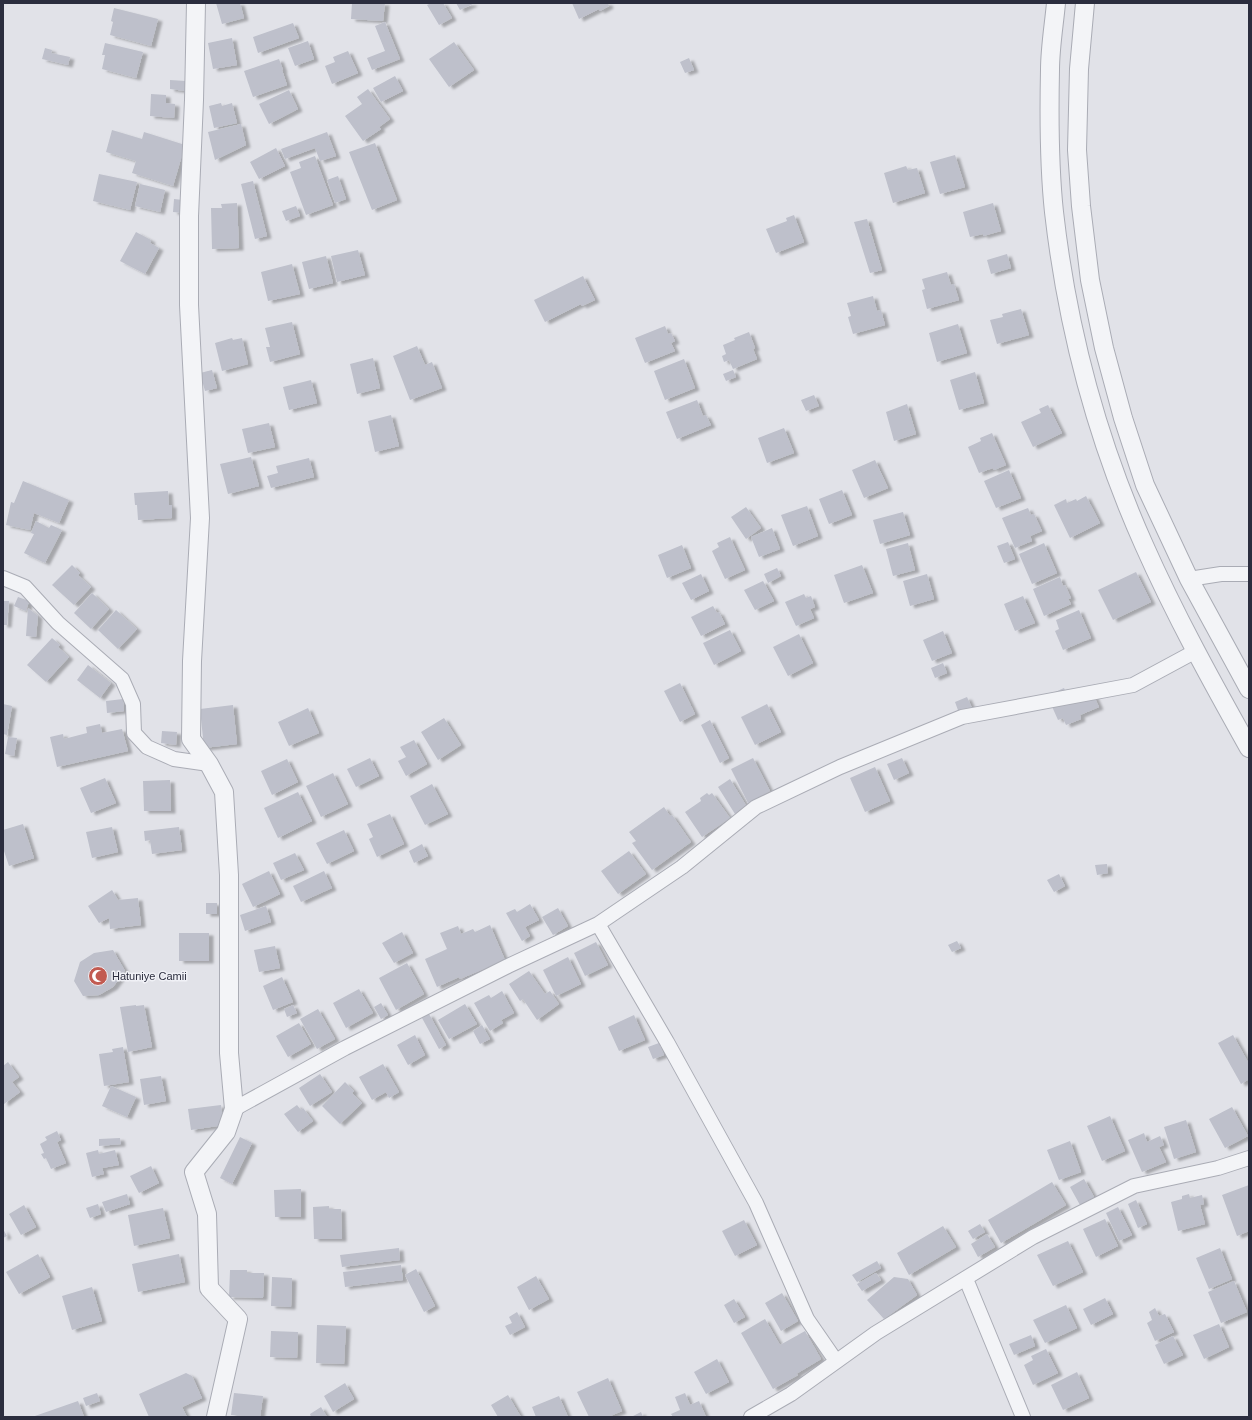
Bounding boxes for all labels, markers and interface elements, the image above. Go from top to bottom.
mosque icon: Hatuniye Camii [87,965,109,987]
place label: Hatuniye Camii [112,970,187,982]

